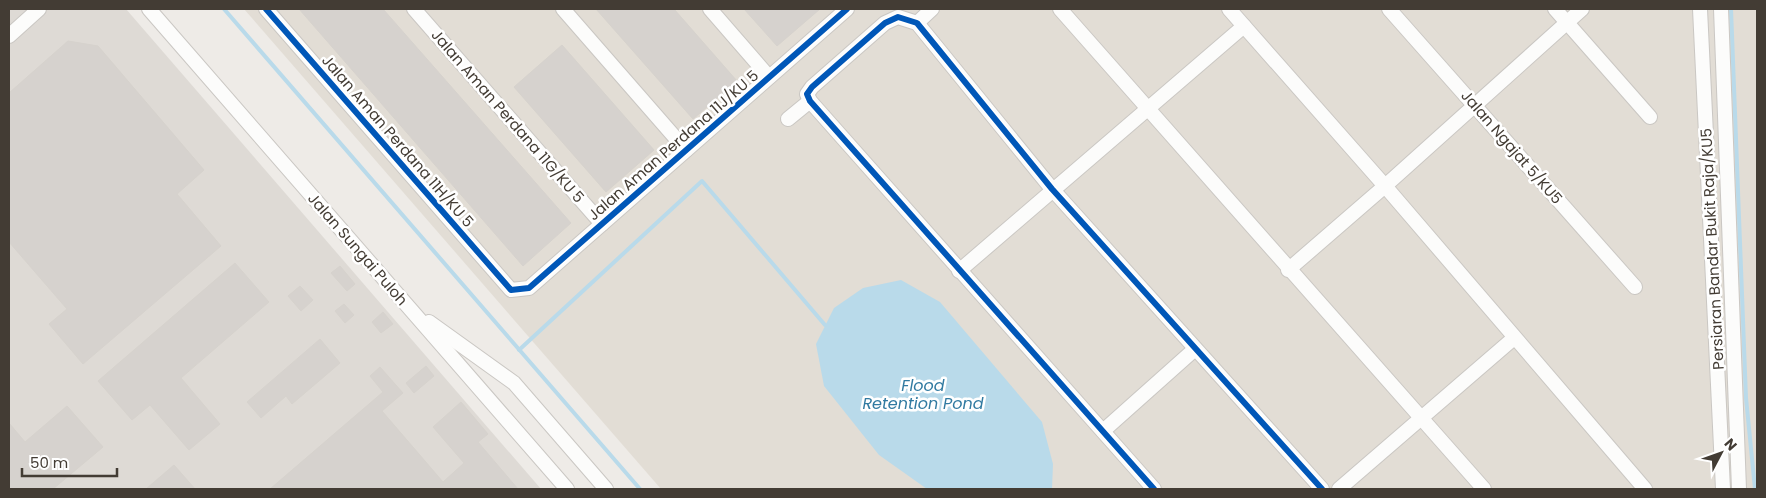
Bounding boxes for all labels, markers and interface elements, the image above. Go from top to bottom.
street label: Jalan Aman Perdana 11G/KU 5 [427,25,589,207]
street label: Jalan Aman Perdana 11H/KU 5 [317,50,479,232]
street label: Jalan Aman Perdana 11J/KU 5 [583,65,763,225]
street label: Jalan Ngajat 5/KU5 [1457,85,1567,209]
street label: Persiaran Bandar Bukit Raja/KU5 [1695,128,1729,370]
street label: Jalan Sungai Puloh [303,188,413,310]
water label: Flood Retention Pond [862,374,984,415]
north arrow [1696,428,1746,478]
text: N [1720,434,1742,455]
scale bar [22,446,118,478]
text: 50 m [30,452,68,473]

